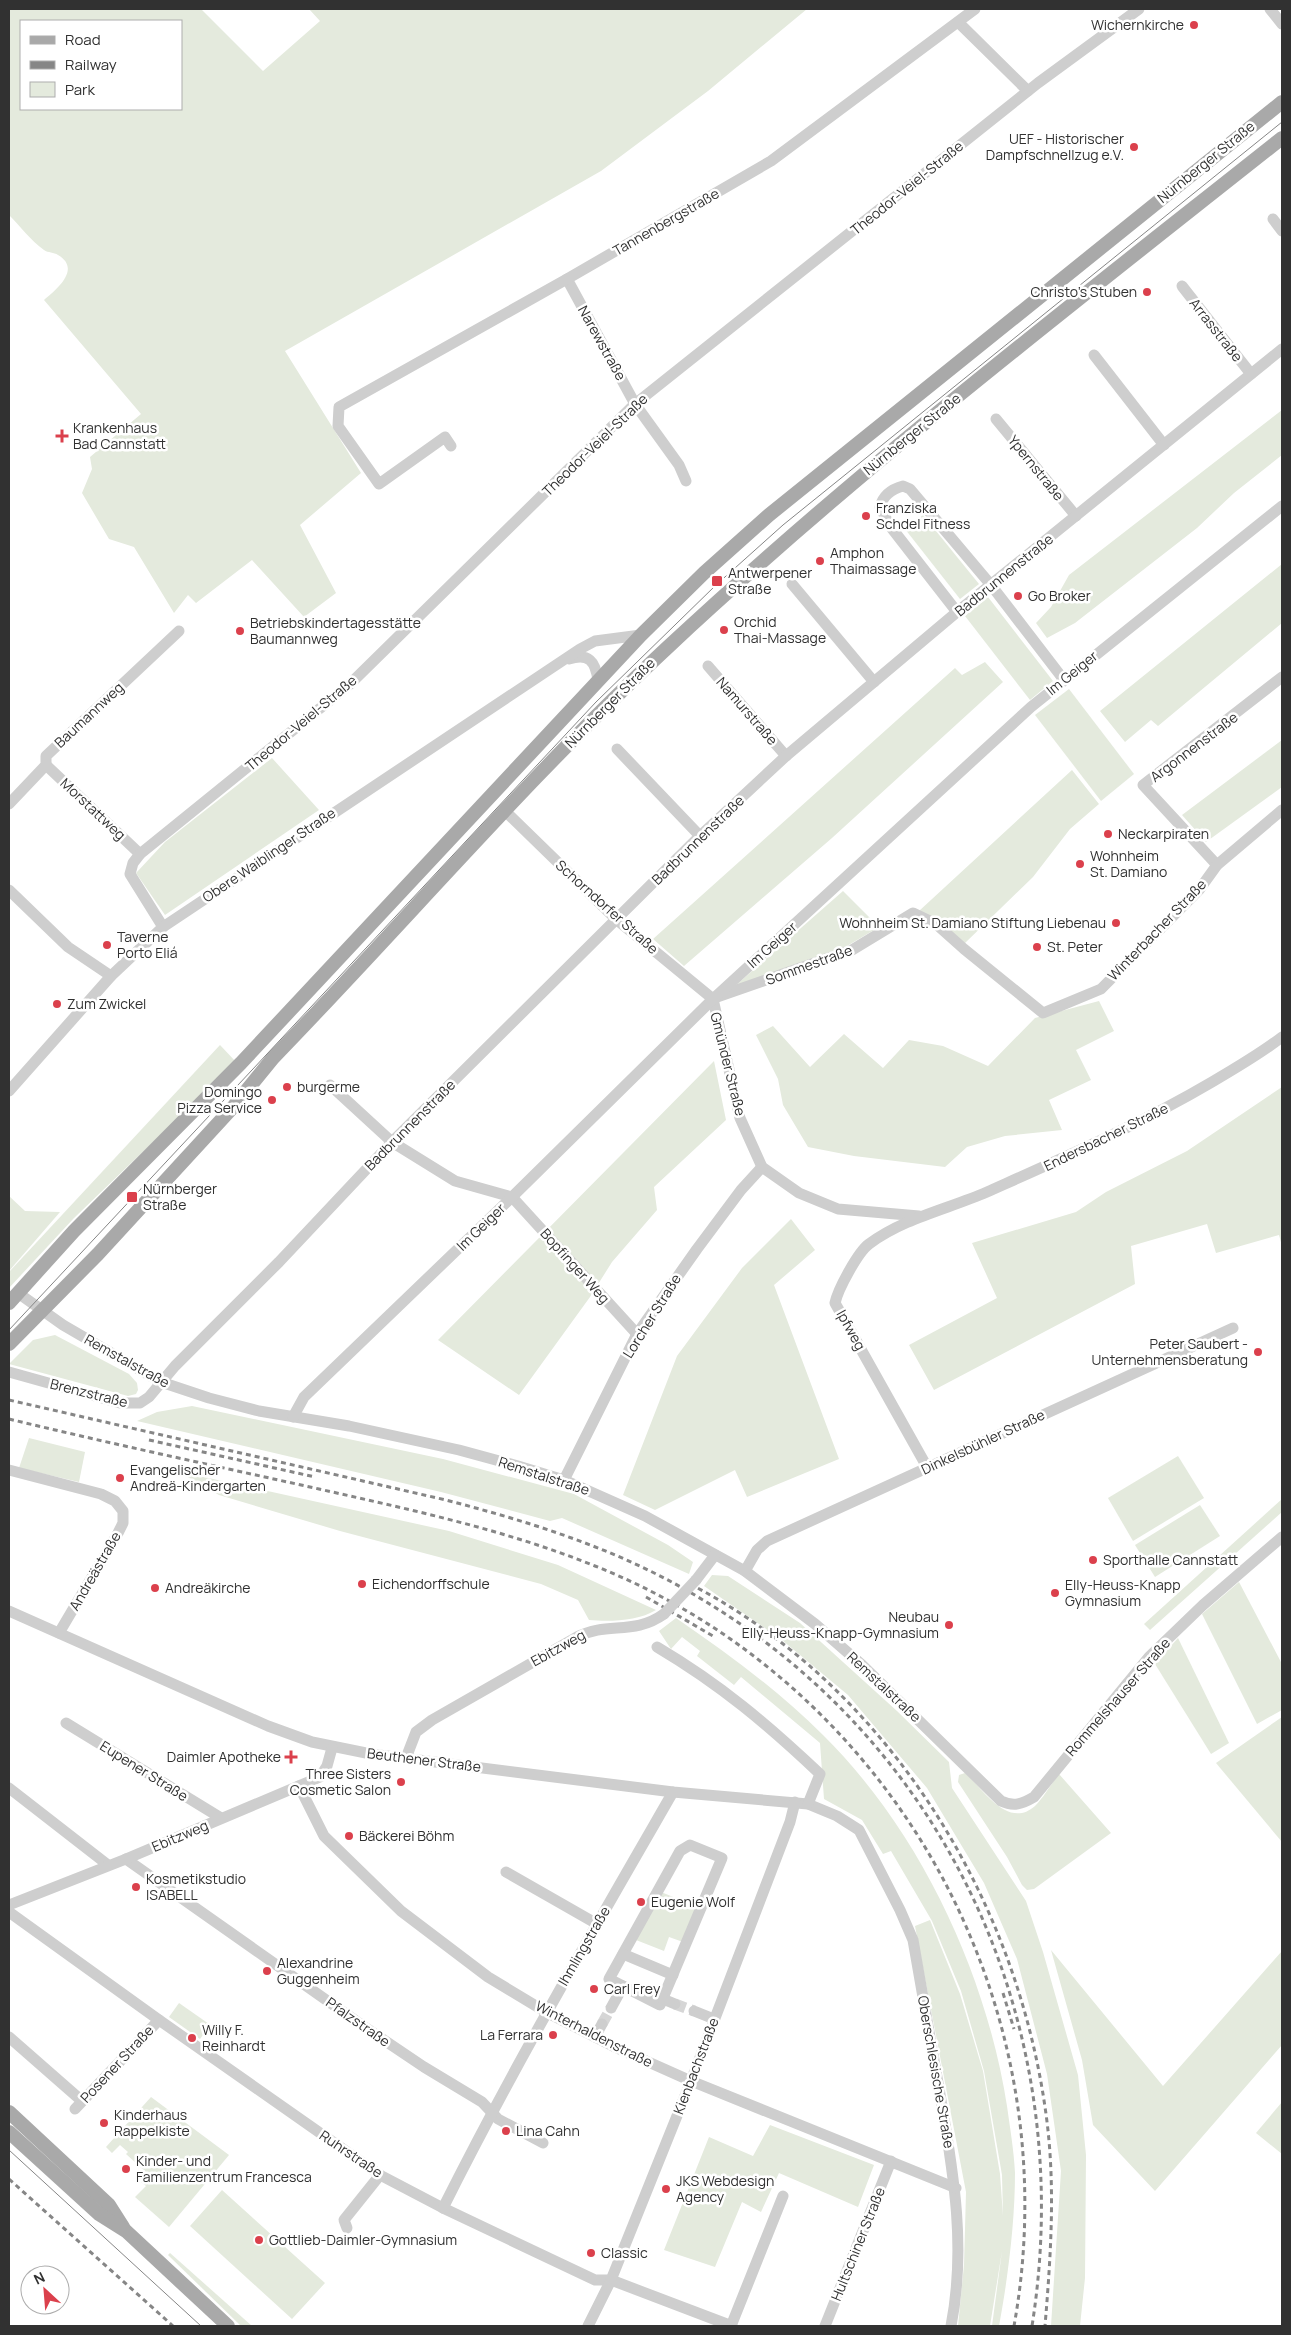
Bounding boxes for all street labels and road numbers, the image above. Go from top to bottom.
street label: Nürnberger Straße [1153,116,1258,207]
street label: Theodor-Veiel-Straße [846,136,967,239]
street label: Tannenbergstraße [609,183,722,260]
street label: Arrasstraße [1186,294,1247,365]
street label: Narewstraße [574,302,631,384]
street label: Nürnberger Straße [859,388,964,479]
street label: Theodor-Veiel-Straße [538,389,652,500]
street label: Ypernstraße [1004,431,1069,504]
street label: Badbrunnenstraße [951,529,1057,620]
street label: Im Geiger [1042,646,1101,699]
street label: Nürnberger Straße [560,653,659,752]
street label: Theodor-Veiel-Straße [241,670,360,775]
street label: Namurstraße [713,673,782,749]
street label: Baumannweg [50,678,127,752]
street label: Argonnenstraße [1146,707,1241,786]
street label: Morstattweg [57,773,130,844]
street label: Badbrunnenstraße [647,791,748,889]
street label: Obere Waiblinger Straße [198,803,339,906]
street label: Schorndorfer Straße [552,855,663,958]
street label: Winterbacher Straße [1103,875,1210,985]
street label: Im Geiger [743,917,801,972]
street label: Sommestraße [763,940,855,989]
street label: Gmünder Straße [706,1010,751,1118]
street label: Badbrunnenstraße [360,1075,459,1174]
street label: Endersbacher Straße [1040,1098,1171,1175]
street label: Im Geiger [452,1199,509,1255]
street label: Bopfinger Weg [537,1224,614,1307]
street label: Lorcher Straße [618,1270,685,1361]
street label: Ipfweg [833,1306,870,1353]
street label: Remstalstraße [81,1329,173,1392]
street label: Brenzstraße [48,1374,130,1411]
street label: Dinkelsbühler Straße [918,1405,1048,1479]
street label: Remstalstraße [496,1452,592,1499]
street label: Andreästraße [64,1528,125,1614]
street label: Ebitzweg [527,1625,588,1670]
street label: Rommelshauser Straße [1061,1634,1174,1760]
street label: Remstalstraße [843,1647,925,1726]
street label: Eupener Straße [97,1736,192,1805]
street label: Beuthener Straße [366,1743,482,1776]
street label: Ebitzweg [149,1815,211,1856]
street label: Ihmlingstraße [553,1903,614,1989]
street label: Pfalzstraße [322,1993,394,2051]
street label: Oberschlesische Straße [914,1994,959,2150]
street label: Winterhaldenstraße [532,1996,656,2071]
street label: Kienbachstraße [668,2015,723,2117]
street label: Posener Straße [76,2021,158,2107]
street label: Ruhrstraße [316,2125,387,2182]
street label: Hultschiner Straße [826,2184,889,2304]

